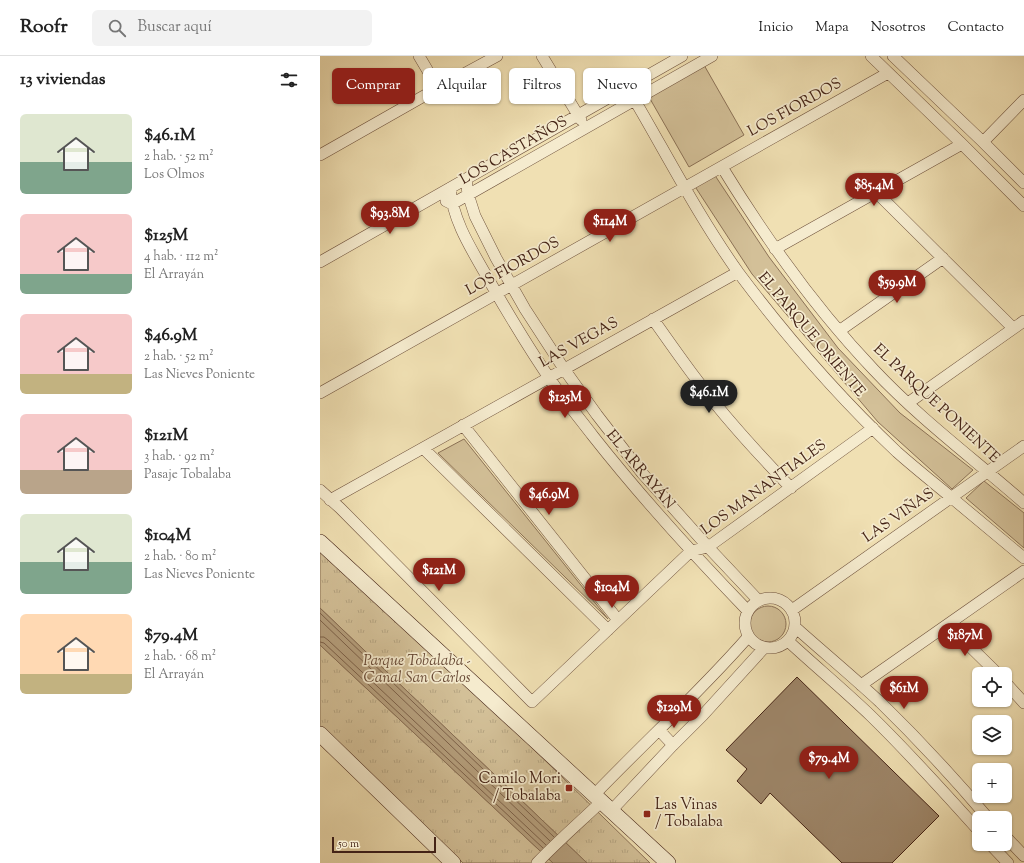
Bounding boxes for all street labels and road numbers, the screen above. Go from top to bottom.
street label: LOS FIORDOS [744,73,846,142]
street label: LOS CASTAÑOS [456,111,572,190]
street label: LOS FIORDOS [462,232,564,301]
street label: EL PARQUE ORIENTE [752,268,870,402]
street label: LAS VEGAS [536,313,622,373]
street label: EL PARQUE PONIENTE [868,340,1004,468]
street label: EL ARRAYÁN [601,425,680,514]
street label: LOS MANANTIALES [697,435,831,541]
street label: LAS VIÑAS [858,483,939,548]

